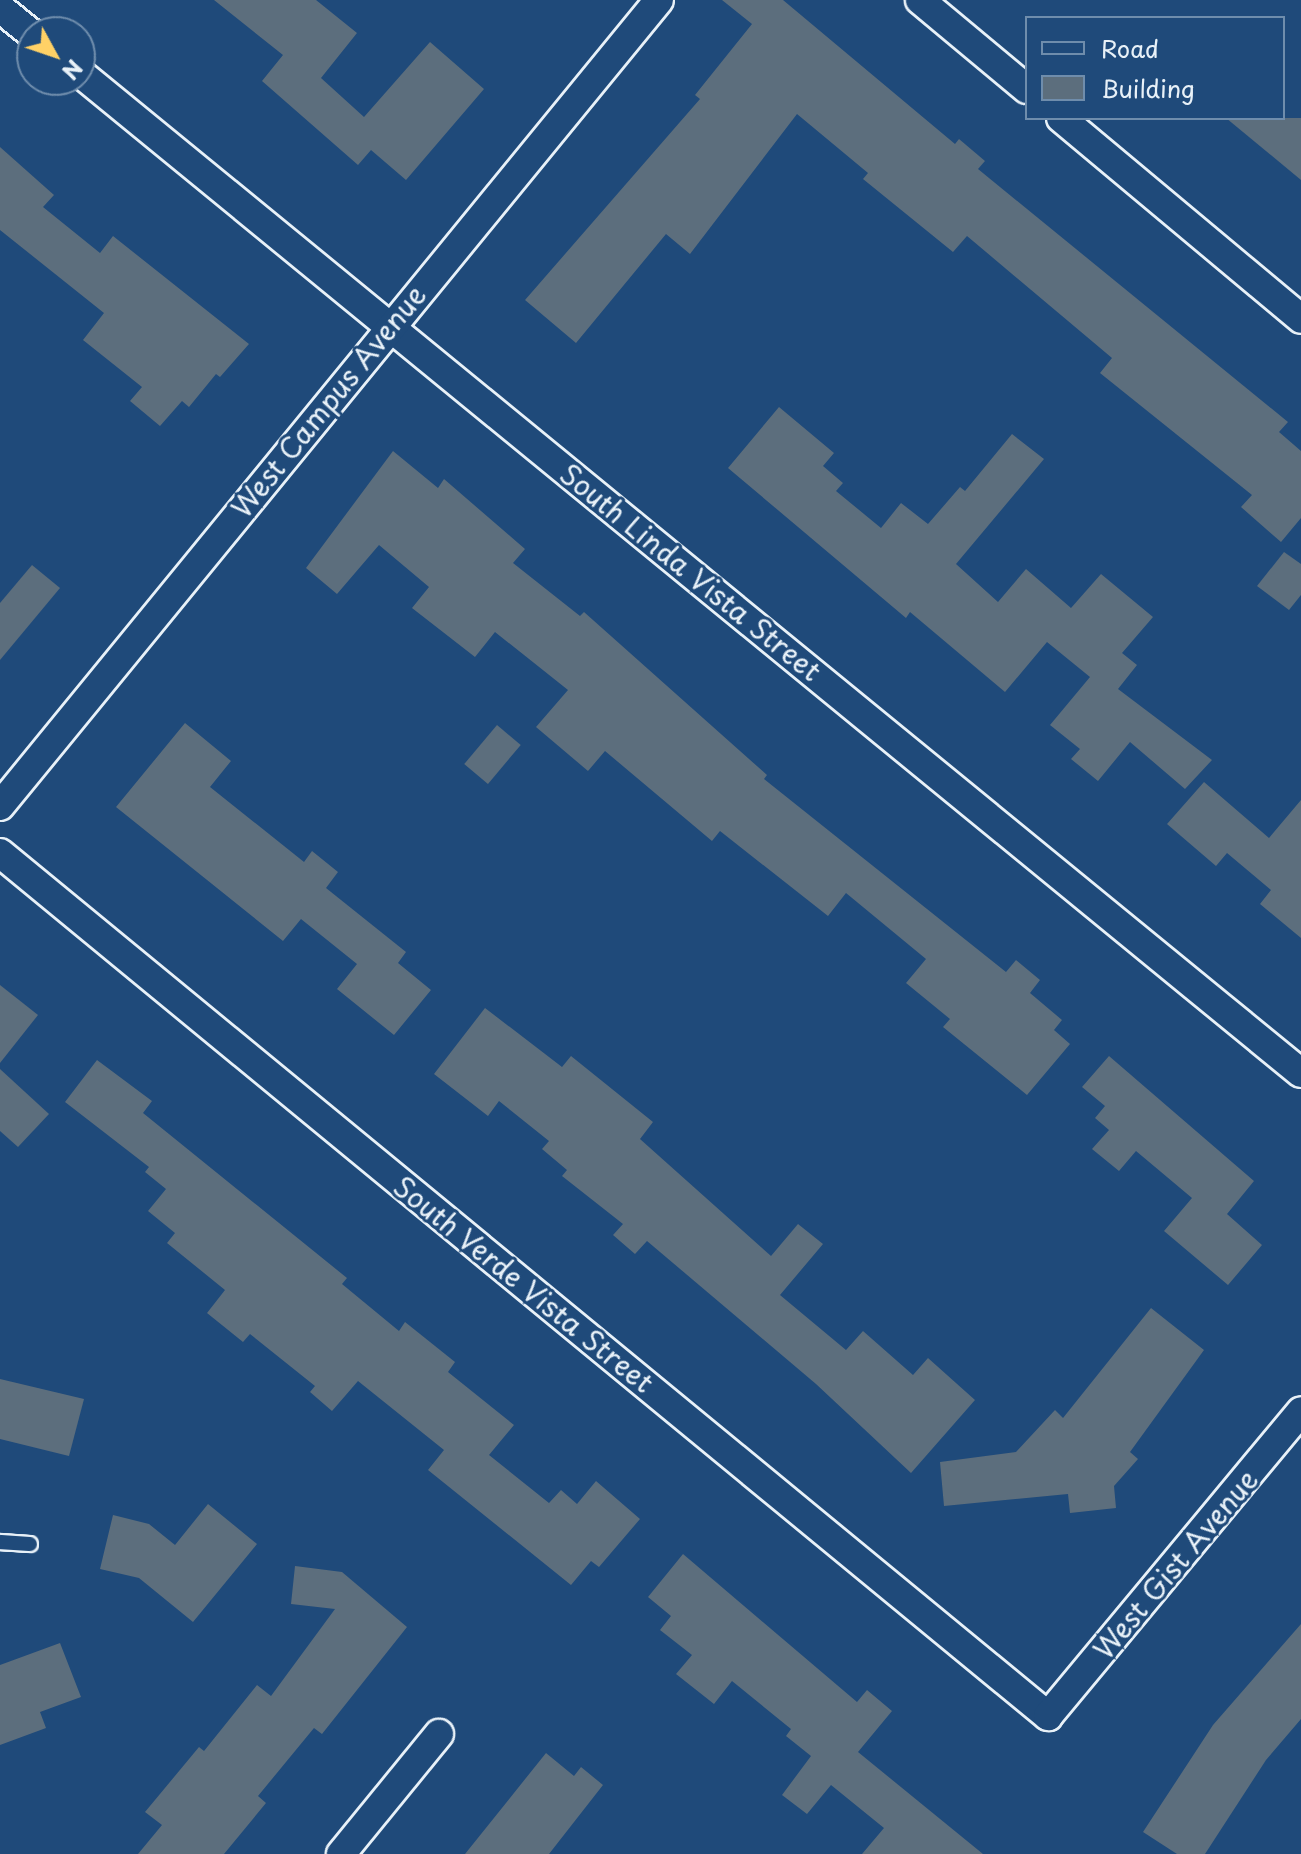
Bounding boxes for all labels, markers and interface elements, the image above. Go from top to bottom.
north arrow [16,16,96,96]
legend [1025,16,1285,120]
text: Road [1101,30,1159,66]
text: N [55,53,91,88]
text: Building [1101,70,1195,106]
street label: West Campus Avenue [224,278,432,524]
street label: South Linda Vista Street [553,456,829,688]
street label: South Verde Vista Street [385,1167,663,1401]
street label: West Gist Avenue [1087,1463,1263,1665]

